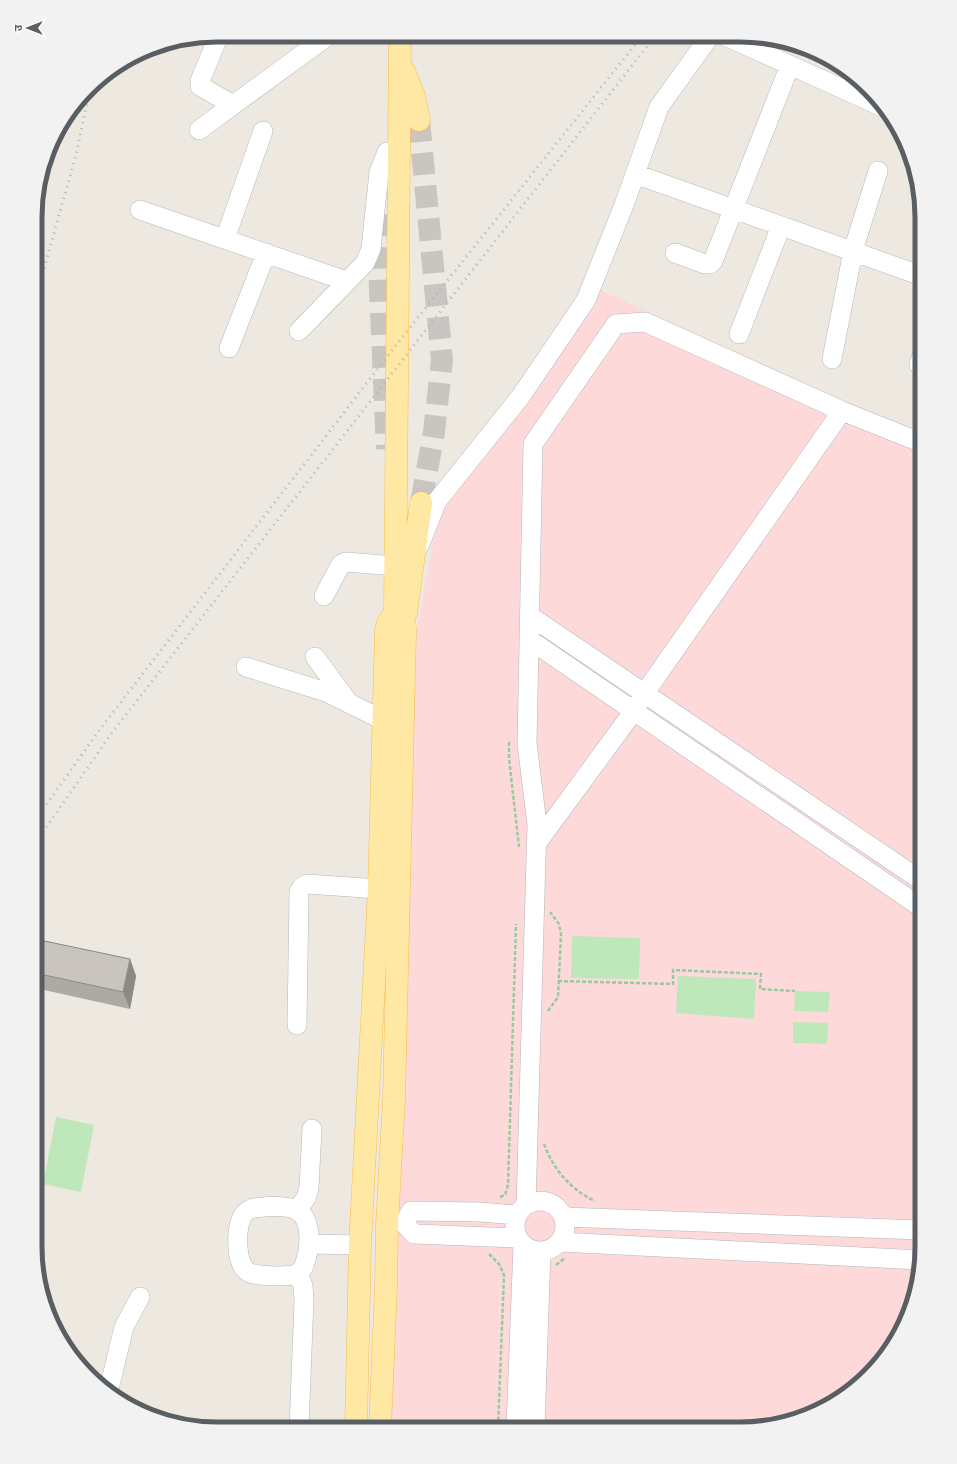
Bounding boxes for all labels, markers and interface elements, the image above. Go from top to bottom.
north arrow [8,8,48,48]
text: उ [12,24,25,31]

